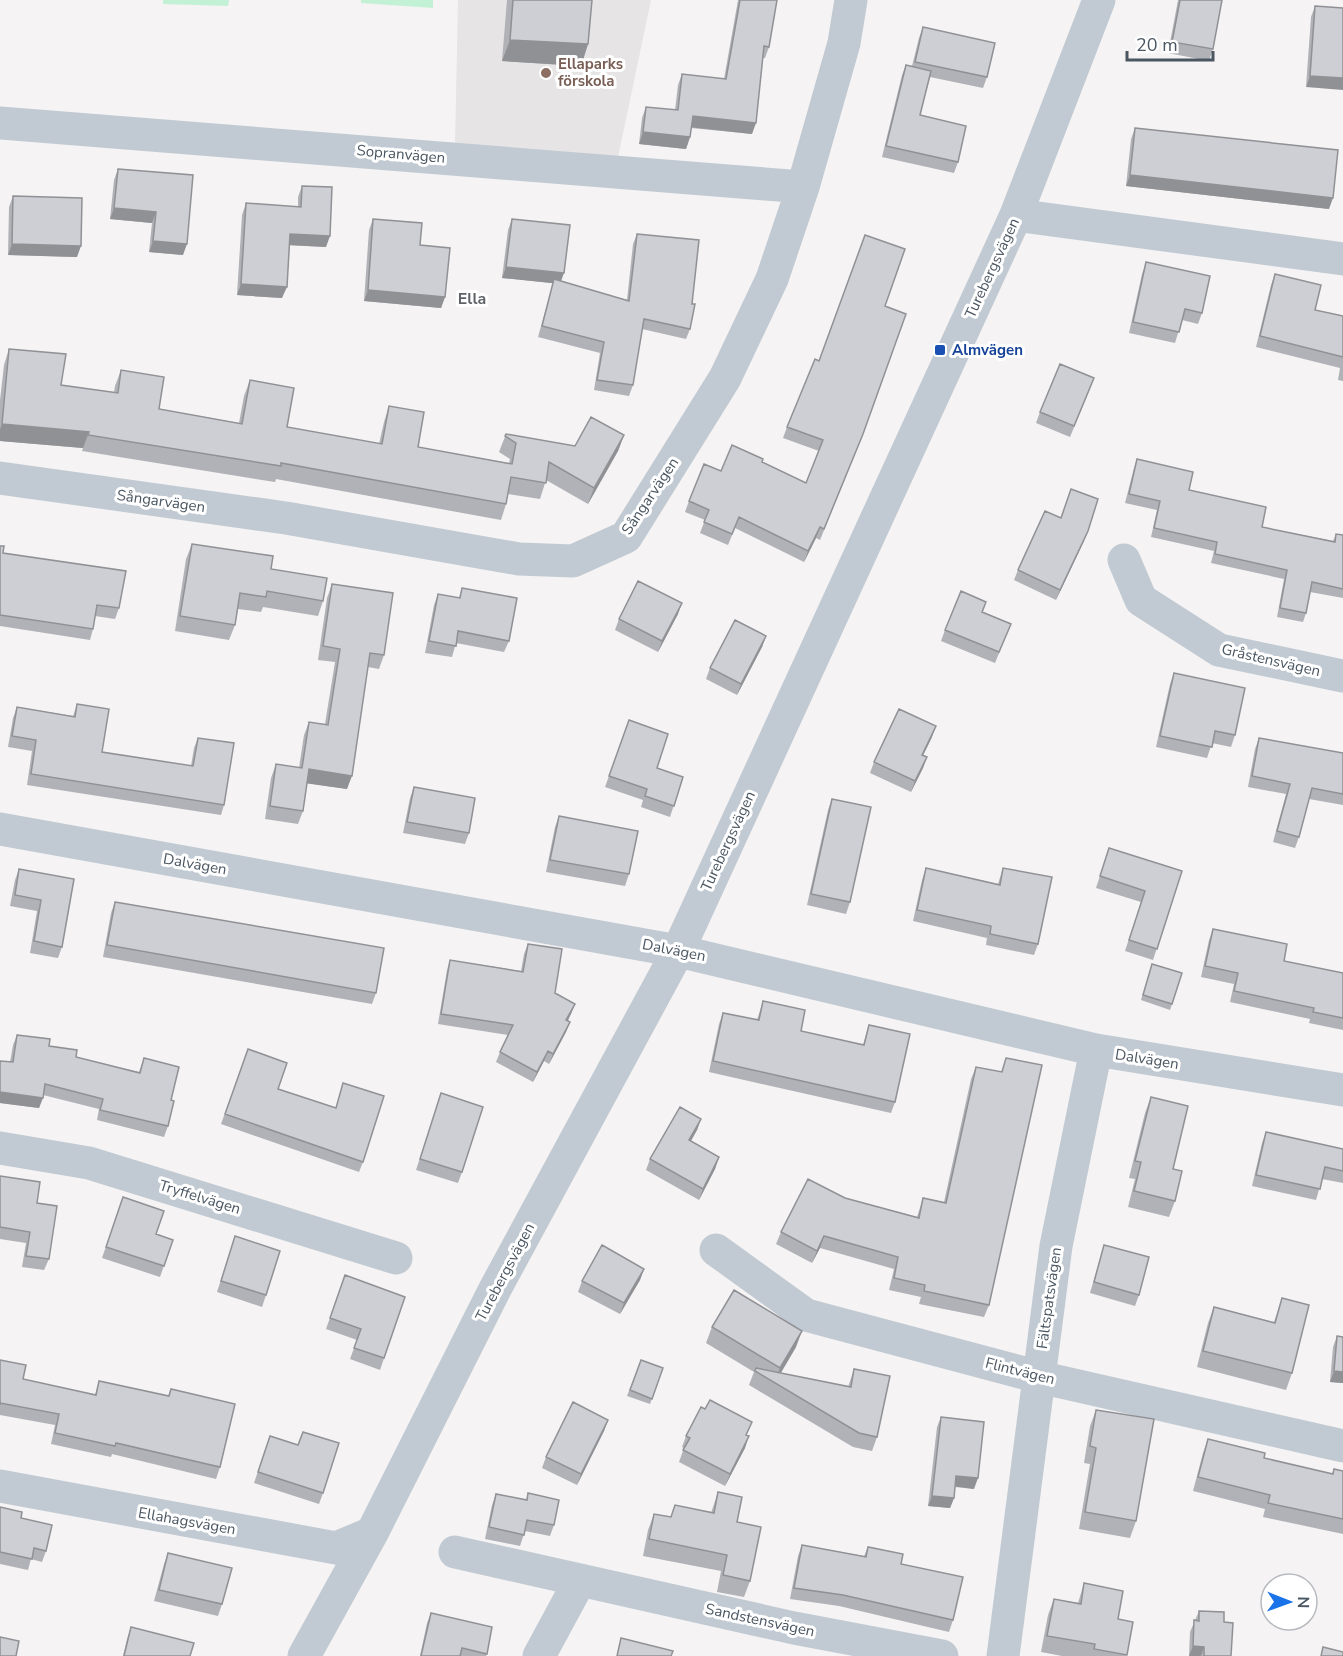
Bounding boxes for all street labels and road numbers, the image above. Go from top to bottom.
street label: Sopranvägen [356,140,446,168]
street label: Turebergsvägen [960,215,1024,321]
street label: Sångarvägen [617,453,683,539]
street label: Sångarvägen [116,485,206,517]
street label: Gråstensvägen [1220,639,1322,681]
street label: Turebergsvägen [696,788,760,894]
street label: Dalvägen [162,849,228,879]
street label: Dalvägen [641,934,707,966]
street label: Dalvägen [1114,1044,1180,1074]
street label: Tryffelvägen [157,1175,243,1219]
street label: Turebergsvägen [471,1219,539,1325]
street label: Fältspatsvägen [1032,1246,1066,1350]
street label: Flintvägen [983,1353,1057,1389]
street label: Ellahagsvägen [137,1503,237,1539]
street label: Sandstensvägen [704,1599,816,1641]

